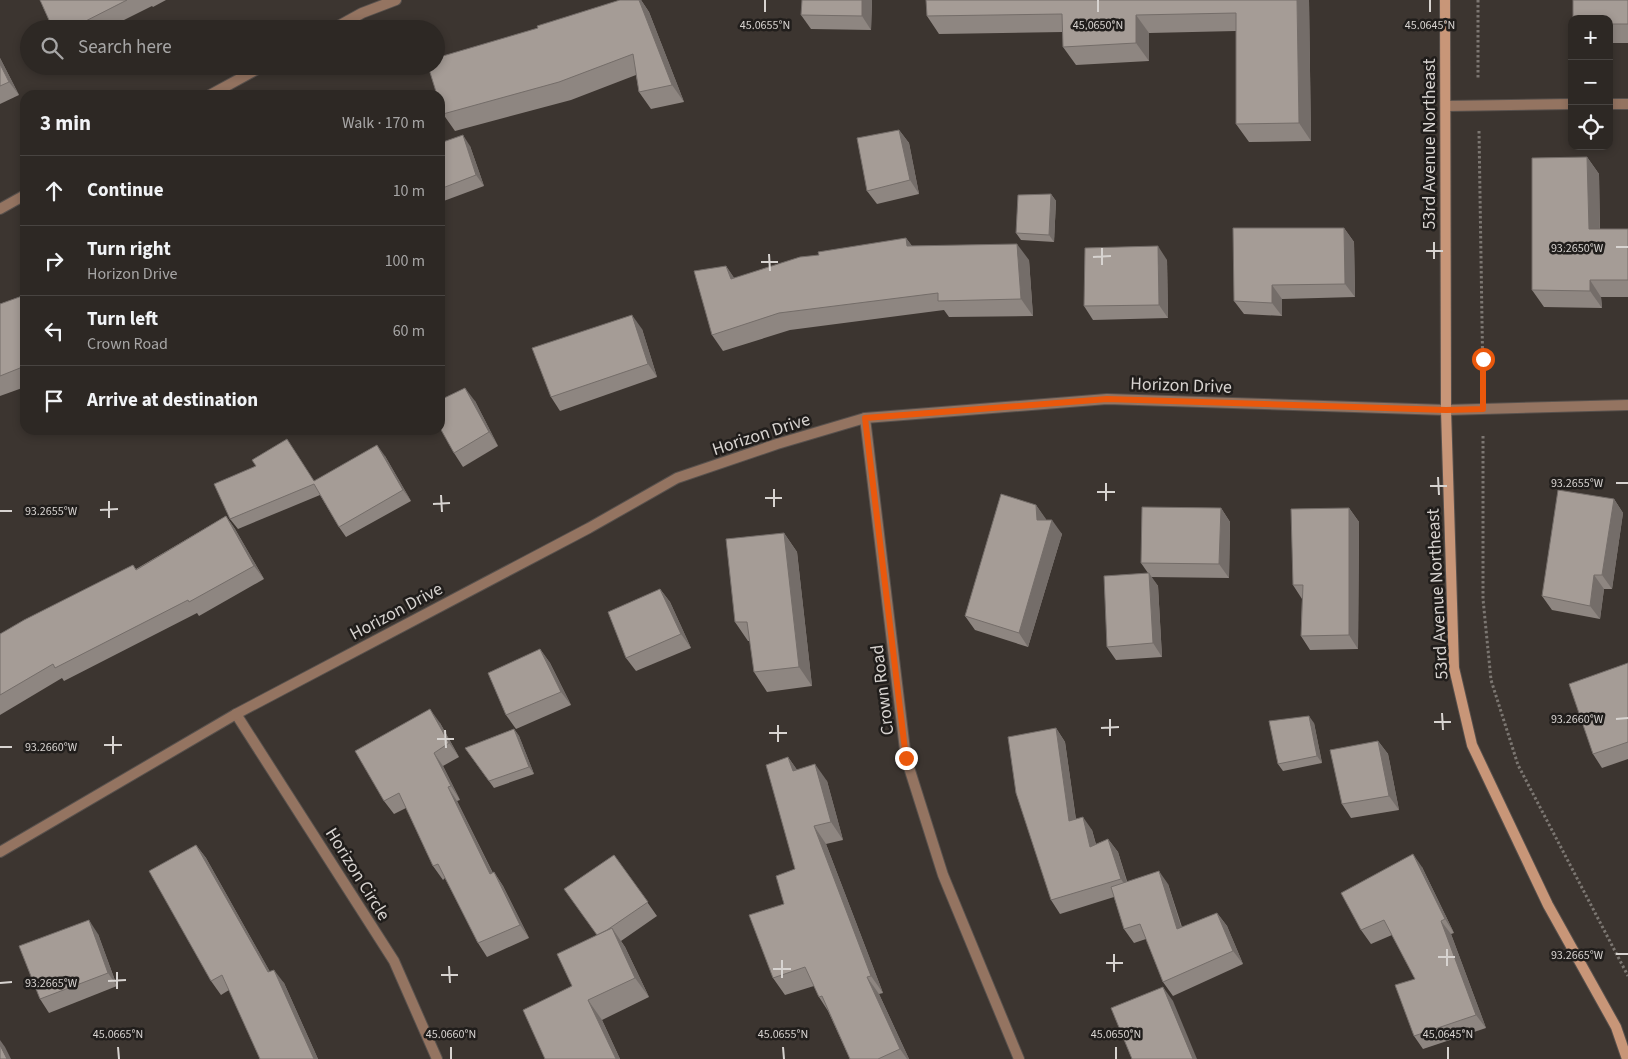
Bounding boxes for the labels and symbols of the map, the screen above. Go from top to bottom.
text: 45.0655°N [740,17,790,34]
text: 45.0650°N [1073,17,1123,34]
text: 45.0645°N [1405,17,1455,34]
street label: 53rd Avenue Northeast [1417,58,1442,230]
text: 93.2650°W [1551,240,1604,257]
route start [1472,348,1495,371]
street label: Horizon Drive [1130,371,1232,400]
street label: Horizon Drive [709,407,814,462]
text: 93.2655°W [1551,475,1604,492]
text: 93.2655°W [25,503,78,520]
street label: 53rd Avenue Northeast [1421,508,1454,680]
street label: Horizon Drive [345,576,447,646]
street label: Crown Road [865,643,900,737]
text: 93.2660°W [1551,711,1604,728]
text: 93.2660°W [25,739,78,756]
route end [895,747,918,770]
street label: Horizon Circle [319,823,396,926]
text: 93.2665°W [1551,947,1604,964]
text: 93.2665°W [25,975,78,992]
text: 45.0665°N [93,1026,143,1043]
text: 45.0660°N [426,1026,476,1043]
text: 45.0655°N [758,1026,808,1043]
text: 45.0650°N [1091,1026,1141,1043]
text: 45.0645°N [1423,1026,1473,1043]

